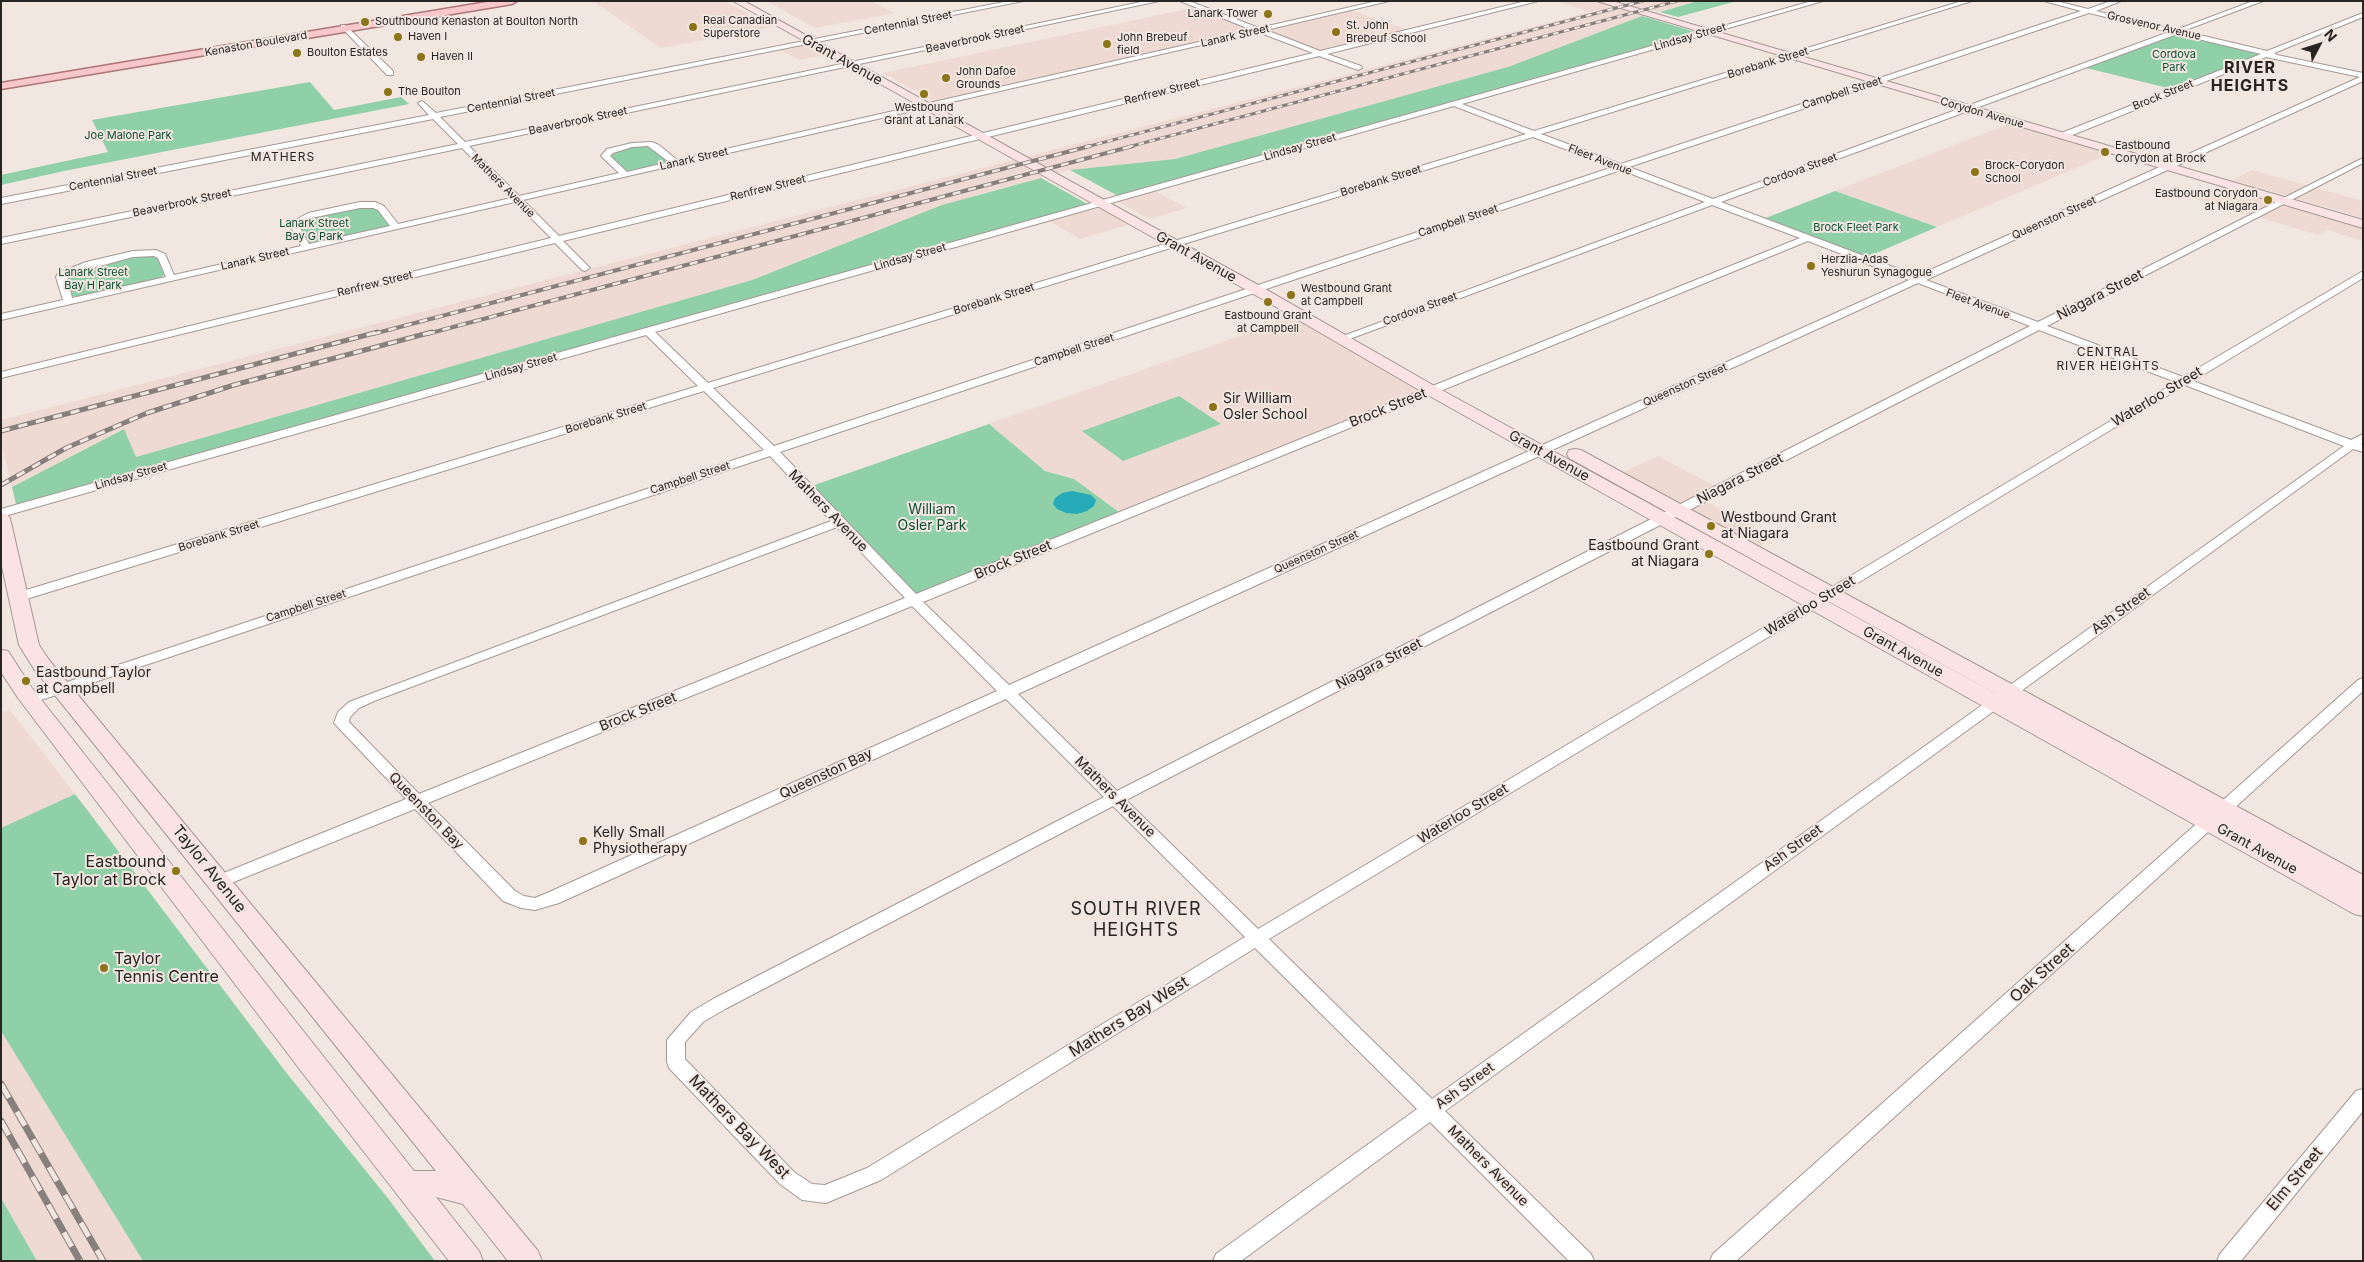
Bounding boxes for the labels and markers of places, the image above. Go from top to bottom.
place label: Lanark Tower [1187,7,1258,21]
marker: Lanark Tower [1262,8,1274,20]
place label: Real Canadian Superstore [703,14,777,40]
place label: Southbound Kenaston at Boulton North [375,15,578,29]
marker: Southbound Kenaston at Boulton North [359,16,371,28]
place label: St. John Brebeuf School [1346,19,1426,45]
marker: Real Canadian Superstore [687,21,699,33]
marker: St. John Brebeuf School [1330,26,1342,38]
place label: Haven I [408,30,447,44]
marker: Haven I [392,31,404,43]
place label: John Brebeuf field [1117,31,1187,57]
marker: John Brebeuf field [1101,38,1113,50]
place label: Boulton Estates [307,46,388,60]
marker: Boulton Estates [291,47,303,59]
place label: Haven II [431,50,473,64]
marker: Haven II [415,51,427,63]
place label: John Dafoe Grounds [956,65,1016,91]
marker: John Dafoe Grounds [940,72,952,84]
place label: The Boulton [398,85,461,99]
marker: The Boulton [382,86,394,98]
marker: Westbound Grant at Lanark [918,88,930,100]
place label: Westbound Grant at Lanark [884,101,964,127]
place label: Eastbound Corydon at Brock [2115,139,2206,165]
marker: Eastbound Corydon at Brock [2099,146,2111,158]
place label: Brock-Corydon School [1985,159,2064,185]
marker: Brock-Corydon School [1969,166,1981,178]
place label: Eastbound Corydon at Niagara [2155,187,2258,213]
marker: Eastbound Corydon at Niagara [2262,194,2274,206]
place label: Herzlia-Adas Yeshurun Synagogue [1821,253,1932,279]
marker: Herzlia-Adas Yeshurun Synagogue [1805,260,1817,272]
place label: Westbound Grant at Campbell [1301,282,1392,308]
marker: Westbound Grant at Campbell [1285,289,1297,301]
marker: Eastbound Grant at Campbell [1262,296,1274,308]
place label: Eastbound Grant at Campbell [1225,309,1311,335]
place label: Sir William Osler School [1223,391,1307,424]
marker: Sir William Osler School [1207,401,1219,413]
place label: Westbound Grant at Niagara [1721,510,1837,542]
marker: Westbound Grant at Niagara [1705,520,1717,532]
place label: Eastbound Grant at Niagara [1588,538,1699,570]
marker: Eastbound Grant at Niagara [1703,548,1715,560]
place label: Eastbound Taylor at Campbell [36,665,151,698]
marker: Eastbound Taylor at Campbell [20,675,32,687]
place label: Kelly Small Physiotherapy [593,825,687,858]
marker: Kelly Small Physiotherapy [577,835,589,847]
place label: Eastbound Taylor at Brock [53,852,166,890]
marker: Eastbound Taylor at Brock [170,865,182,877]
place label: Taylor Tennis Centre [114,949,219,987]
marker: Taylor Tennis Centre [98,962,110,974]

